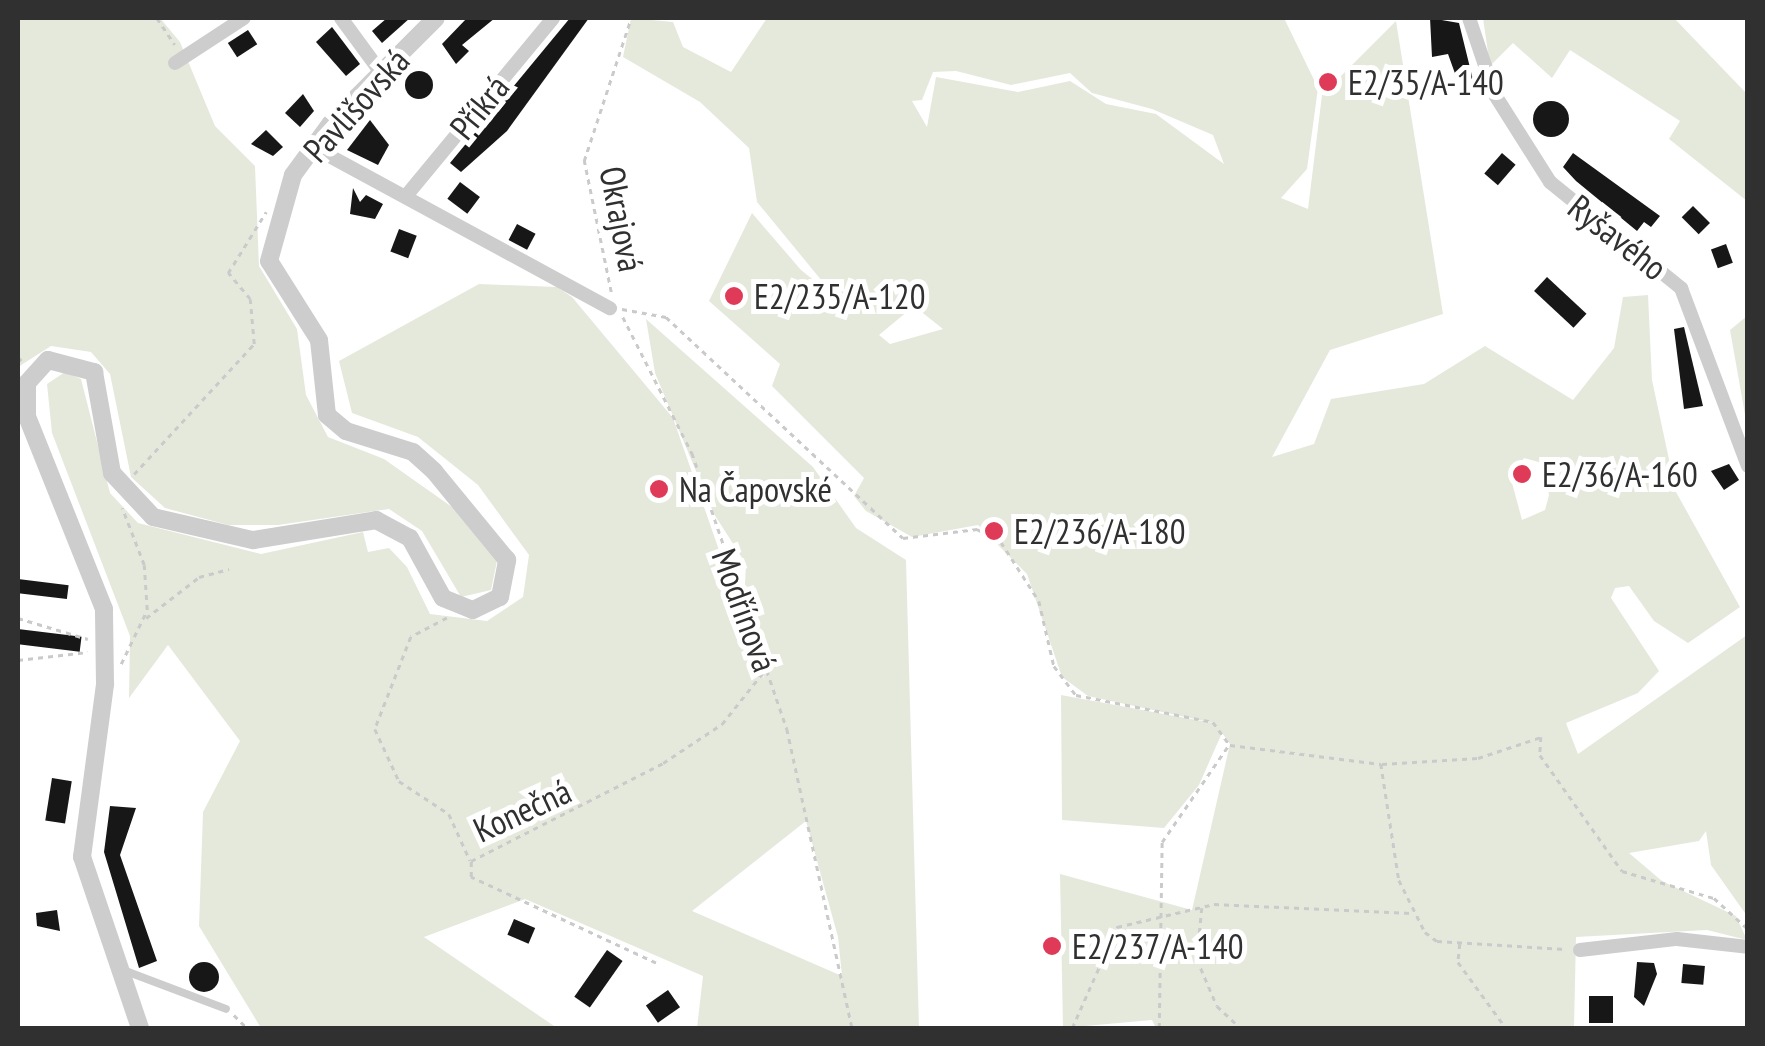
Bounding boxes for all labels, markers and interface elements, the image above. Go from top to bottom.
street label: Pavlišovská [294,40,418,170]
place label: E2/35/A-140 [1348,61,1504,103]
street label: Příkrá [441,67,517,147]
marker: E2/35/A-140 [1317,71,1339,93]
street label: Okrajová [591,163,653,275]
street label: Ryšavého [1560,186,1676,288]
place label: E2/235/A-120 [754,275,926,317]
marker: E2/235/A-120 [723,285,745,307]
place label: E2/36/A-160 [1542,453,1698,495]
marker: E2/36/A-160 [1511,463,1533,485]
place label: Na Čapovské [679,468,832,510]
marker: Na Čapovské [648,478,670,500]
place label: E2/236/A-180 [1014,510,1186,552]
marker: E2/236/A-180 [983,520,1005,542]
street label: Modřínová [703,543,787,677]
street label: Konečná [467,769,577,851]
place label: E2/237/A-140 [1072,925,1244,967]
marker: E2/237/A-140 [1041,935,1063,957]

